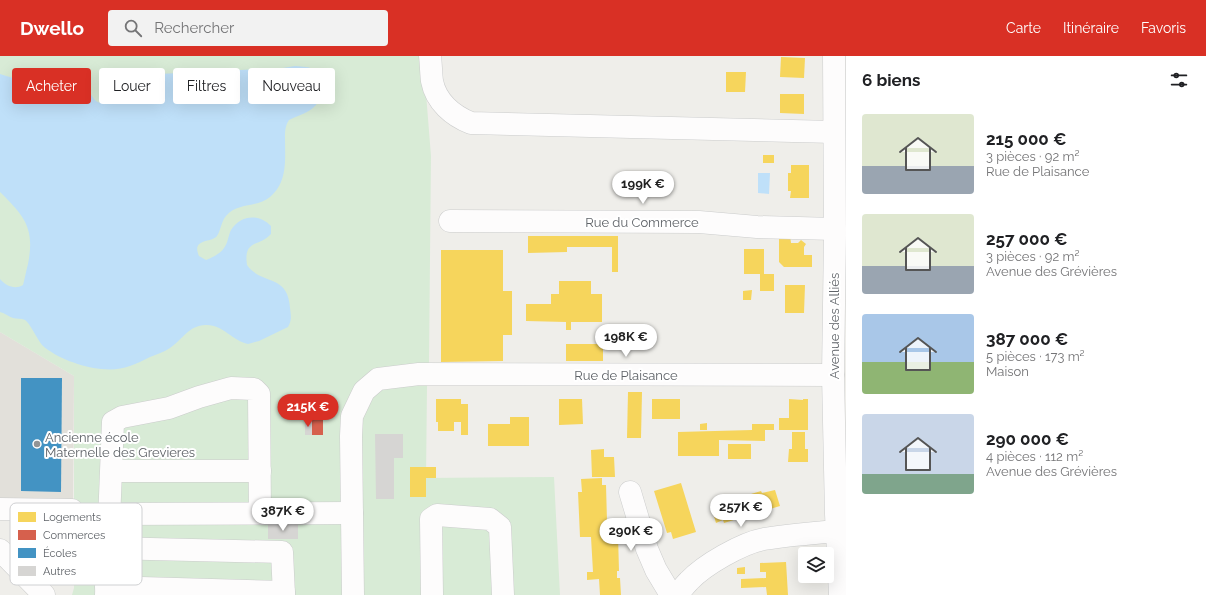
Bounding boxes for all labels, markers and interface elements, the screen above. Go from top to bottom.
search box [108,10,388,46]
text: Dwello [20,17,84,39]
icon: search [122,17,144,39]
text: Rechercher [154,19,234,37]
text: Carte [1006,20,1041,36]
text: Itinéraire [1063,20,1119,36]
text: Favoris [1141,20,1186,36]
chip: Acheter [12,68,91,104]
chip: Louer [99,68,165,104]
chip: Filtres [173,68,240,104]
chip: Nouveau [248,68,335,104]
icon: filters [1168,69,1190,91]
text: 6 biens [862,70,920,90]
text: 215 000 € [986,129,1066,149]
icon: home [894,130,942,178]
text: 3 pièces · 92 m² [986,149,1080,164]
text: Rue de Plaisance [986,164,1089,179]
pin: 199K € [610,171,676,205]
text: 199K € [621,176,665,191]
street label: Rue du Commerce [585,215,699,230]
text: 257 000 € [986,229,1068,249]
icon: home [894,230,942,278]
text: 3 pièces · 92 m² [986,249,1080,264]
text: Avenue des Grévières [986,264,1117,279]
street label: Avenue des Alliés [827,273,842,379]
pin: 198K € [593,324,659,358]
text: 198K € [604,329,648,344]
text: 387 000 € [986,329,1068,349]
icon: home [894,330,942,378]
text: 5 pièces · 173 m² [986,349,1085,364]
text: Maison [986,364,1029,379]
street label: Rue de Plaisance [574,368,678,383]
pin: 215K € [275,394,341,428]
text: 215K € [287,399,330,414]
text: 290 000 € [986,429,1069,449]
place label: Ancienne école Maternelle des Grevieres [45,430,195,460]
icon: home [894,430,942,478]
marker: Ancienne école Maternelle des Grevieres [32,439,42,449]
text: 4 pièces · 112 m² [986,449,1083,464]
text: Avenue des Grévières [986,464,1117,479]
pin: 257K € [708,494,774,528]
pin: 387K € [250,498,316,532]
text: 257K € [719,499,763,514]
legend [10,503,142,585]
text: 387K € [261,503,305,518]
text: Logements [43,511,101,524]
pin: 290K € [598,518,664,552]
text: 290K € [608,523,654,538]
text: Commerces [43,529,105,542]
text: Écoles [43,546,77,560]
map controls [798,547,834,583]
button: layers [798,547,834,583]
text: Autres [43,565,76,578]

